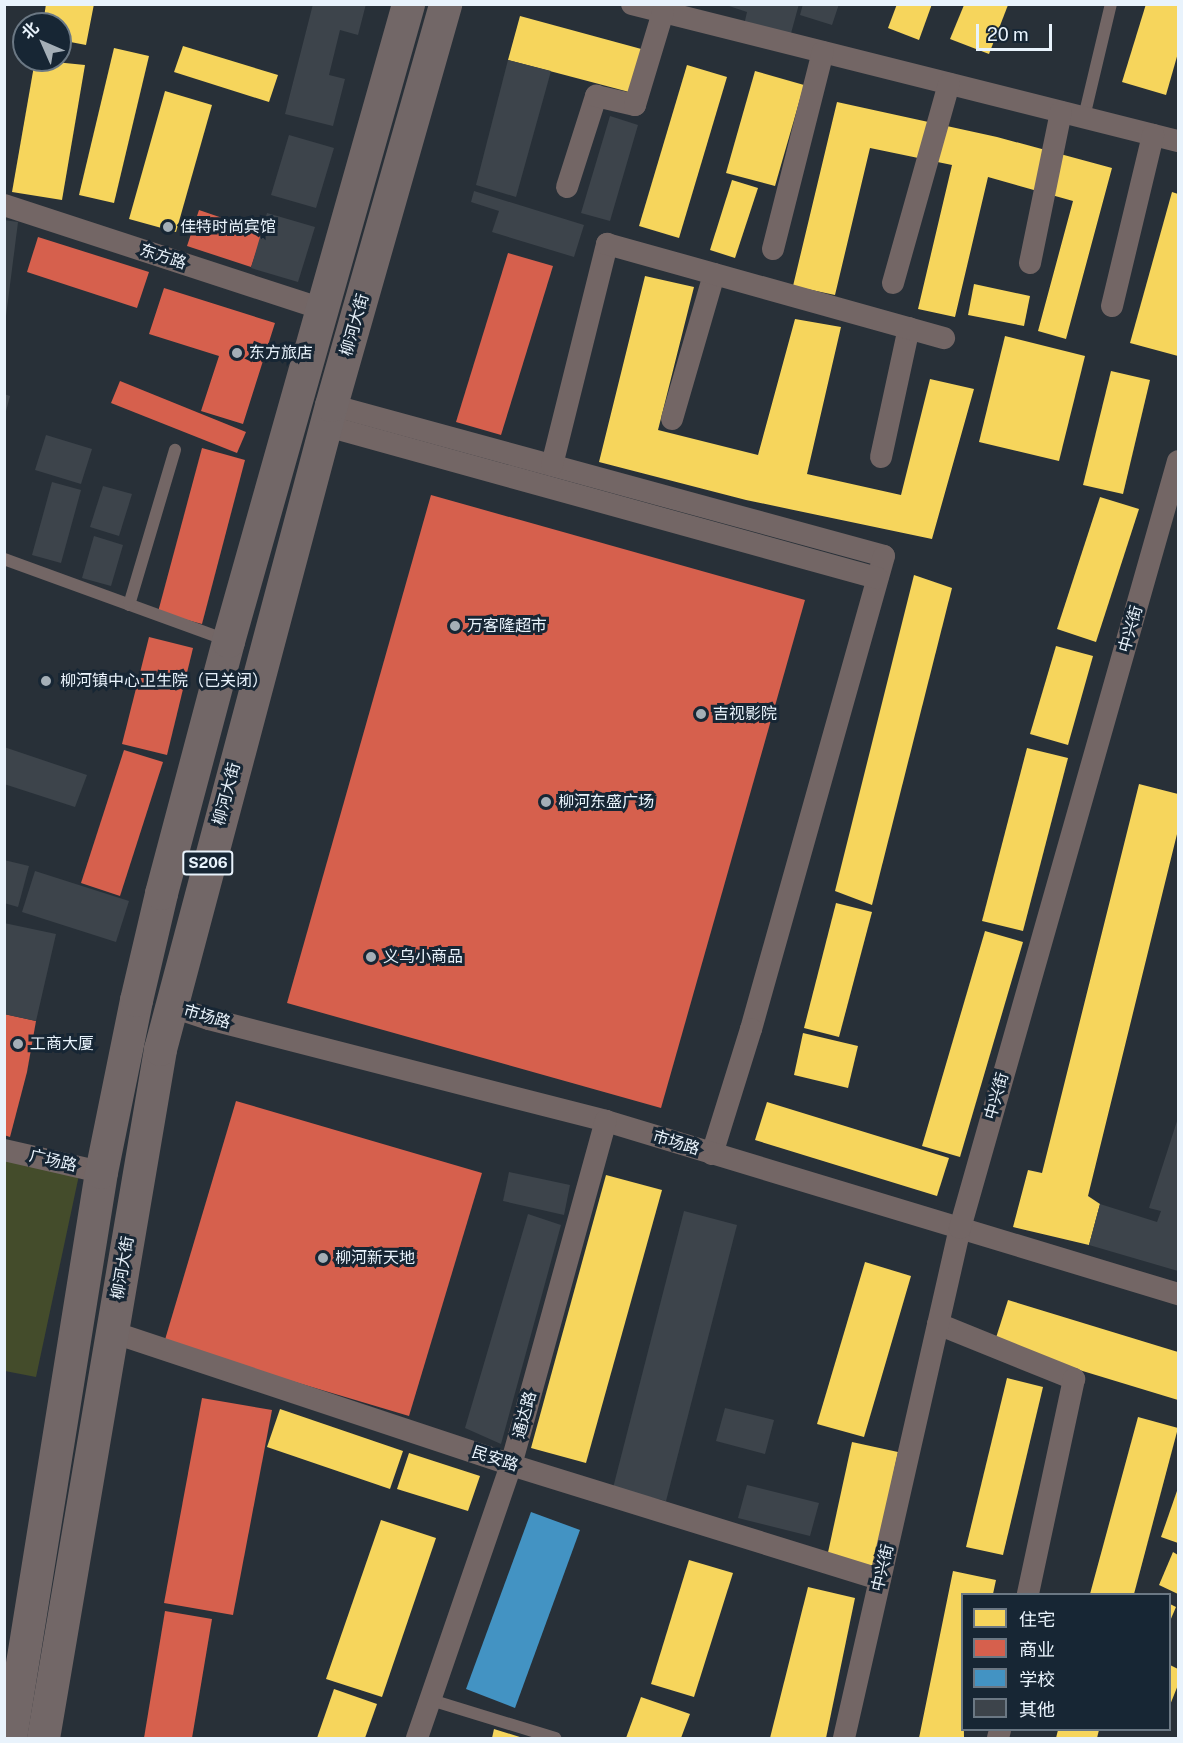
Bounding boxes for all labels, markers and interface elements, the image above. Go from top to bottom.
north arrow [12,12,72,72]
scale bar [979,12,1056,50]
text: 北 [18,18,43,43]
text: 20 m [987,24,1029,45]
place label: 佳特时尚宾馆 [180,217,276,237]
marker: 佳特时尚宾馆 [161,220,175,234]
street label: 东方路 [137,240,189,274]
street label: 柳河大街 [337,292,373,358]
place label: 东方旅店 [249,343,313,363]
marker: 东方旅店 [230,346,244,360]
street label: 中兴街 [1115,603,1147,655]
place label: 万客隆超市 [467,616,547,636]
marker: 万客隆超市 [448,619,462,633]
place label: 柳河镇中心卫生院（已关闭） [60,671,268,691]
marker: 柳河镇中心卫生院（已关闭） [37,672,55,690]
place label: 吉视影院 [713,704,777,724]
marker: 吉视影院 [694,707,708,721]
street label: 柳河大街 [209,761,245,827]
place label: 柳河东盛广场 [558,792,654,812]
marker: 柳河东盛广场 [539,795,553,809]
road number: S206 [181,851,235,875]
place label: 义乌小商品 [383,947,463,967]
marker: 义乌小商品 [364,950,378,964]
street label: 市场路 [181,1001,233,1033]
place label: 工商大厦 [30,1034,94,1054]
marker: 工商大厦 [11,1037,25,1051]
street label: 中兴街 [981,1070,1013,1122]
street label: 市场路 [650,1127,702,1159]
street label: 广场路 [27,1146,79,1176]
street label: 柳河大街 [108,1235,138,1301]
place label: 柳河新天地 [335,1248,415,1268]
marker: 柳河新天地 [316,1251,330,1265]
street label: 通达路 [510,1389,540,1441]
street label: 民安路 [469,1442,521,1476]
street label: 中兴街 [868,1542,898,1594]
legend [961,1593,1171,1731]
text: 住宅 [1019,1609,1055,1630]
text: 商业 [1019,1639,1055,1660]
text: 学校 [1019,1669,1055,1690]
text: 其他 [1019,1699,1055,1720]

